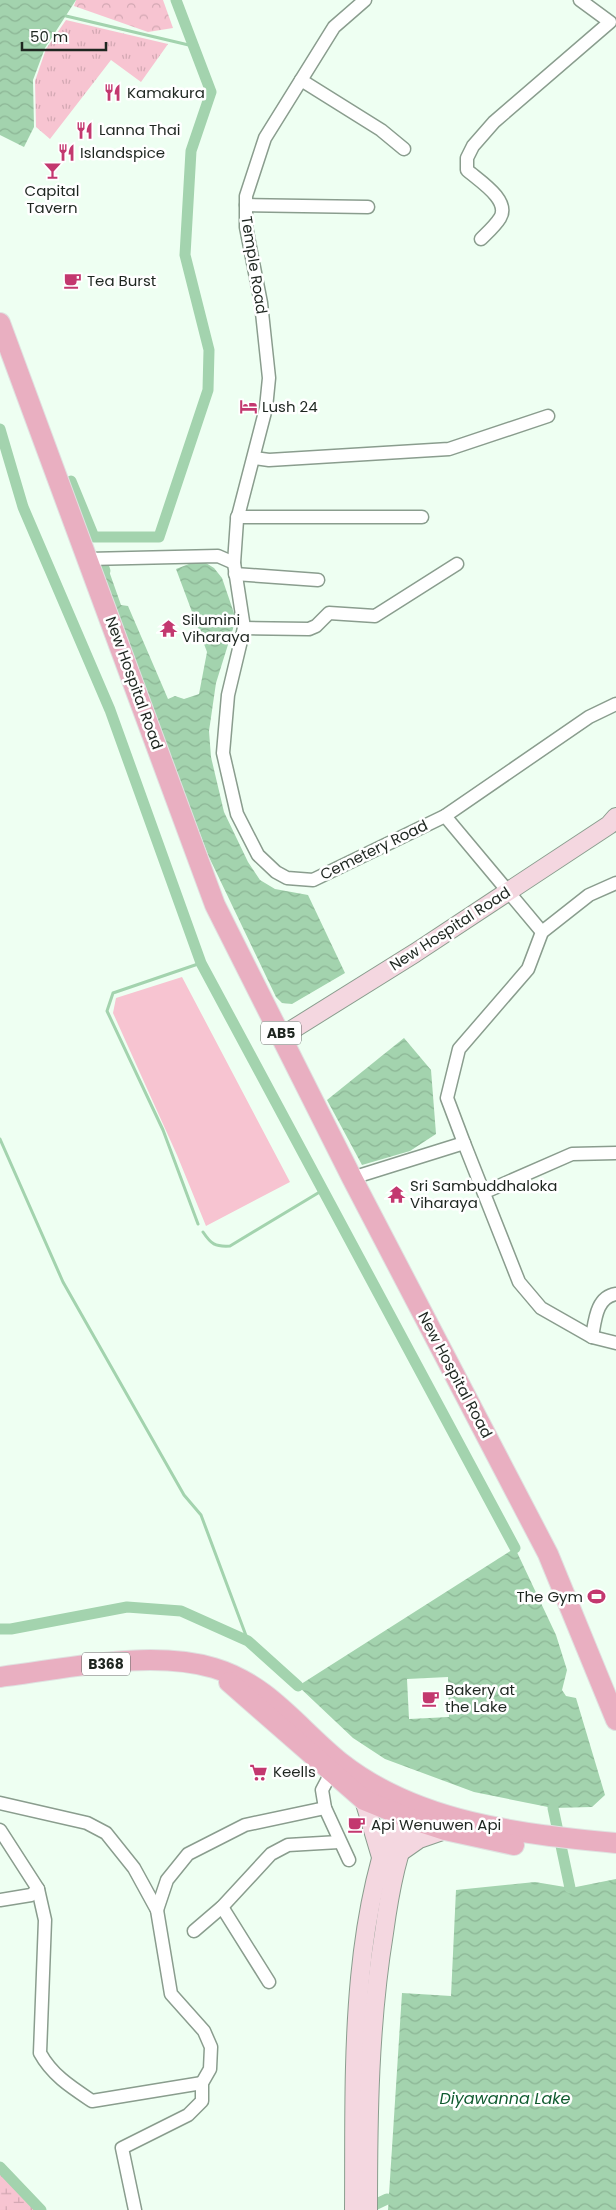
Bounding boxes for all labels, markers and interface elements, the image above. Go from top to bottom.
scale bar [22,20,106,52]
text: 50 m [30,26,68,47]
place label: Kamakura [127,82,205,103]
restaurant icon: Kamakura [103,83,123,103]
place label: Lanna Thai [99,119,181,140]
restaurant icon: Lanna Thai [75,120,95,140]
place label: Islandspice [80,142,165,163]
restaurant icon: Islandspice [56,143,76,163]
bar icon: Capital Tavern [42,160,62,180]
place label: Capital Tavern [25,180,79,218]
street label: Temple Road [236,214,273,315]
place label: Tea Burst [87,270,156,291]
cafe icon: Tea Burst [63,271,83,291]
place label: Lush 24 [262,396,318,417]
hotel icon: Lush 24 [238,397,258,417]
place label: Silumini Viharaya [182,609,250,647]
street label: New Hospital Road [101,613,168,752]
temple icon: Silumini Viharaya [158,619,178,639]
street label: Cemetery Road [316,814,431,885]
street label: New Hospital Road [385,882,514,976]
road number: AB5 [261,1021,301,1044]
place label: Sri Sambuddhaloka Viharaya [410,1175,557,1213]
temple icon: Sri Sambuddhaloka Viharaya [386,1185,406,1205]
street label: New Hospital Road [413,1308,498,1442]
place label: The Gym [516,1586,583,1607]
sports icon: The Gym [587,1587,607,1607]
road number: B368 [82,1652,130,1676]
place label: Bakery at the Lake [445,1679,515,1717]
cafe icon: Bakery at the Lake [421,1689,441,1709]
place label: Keells [273,1761,316,1782]
supermarket icon: Keells [249,1762,269,1782]
place label: Api Wenuwen Api [371,1814,501,1835]
cafe icon: Api Wenuwen Api [347,1815,367,1835]
water label: Diyawanna Lake [440,2087,571,2110]

